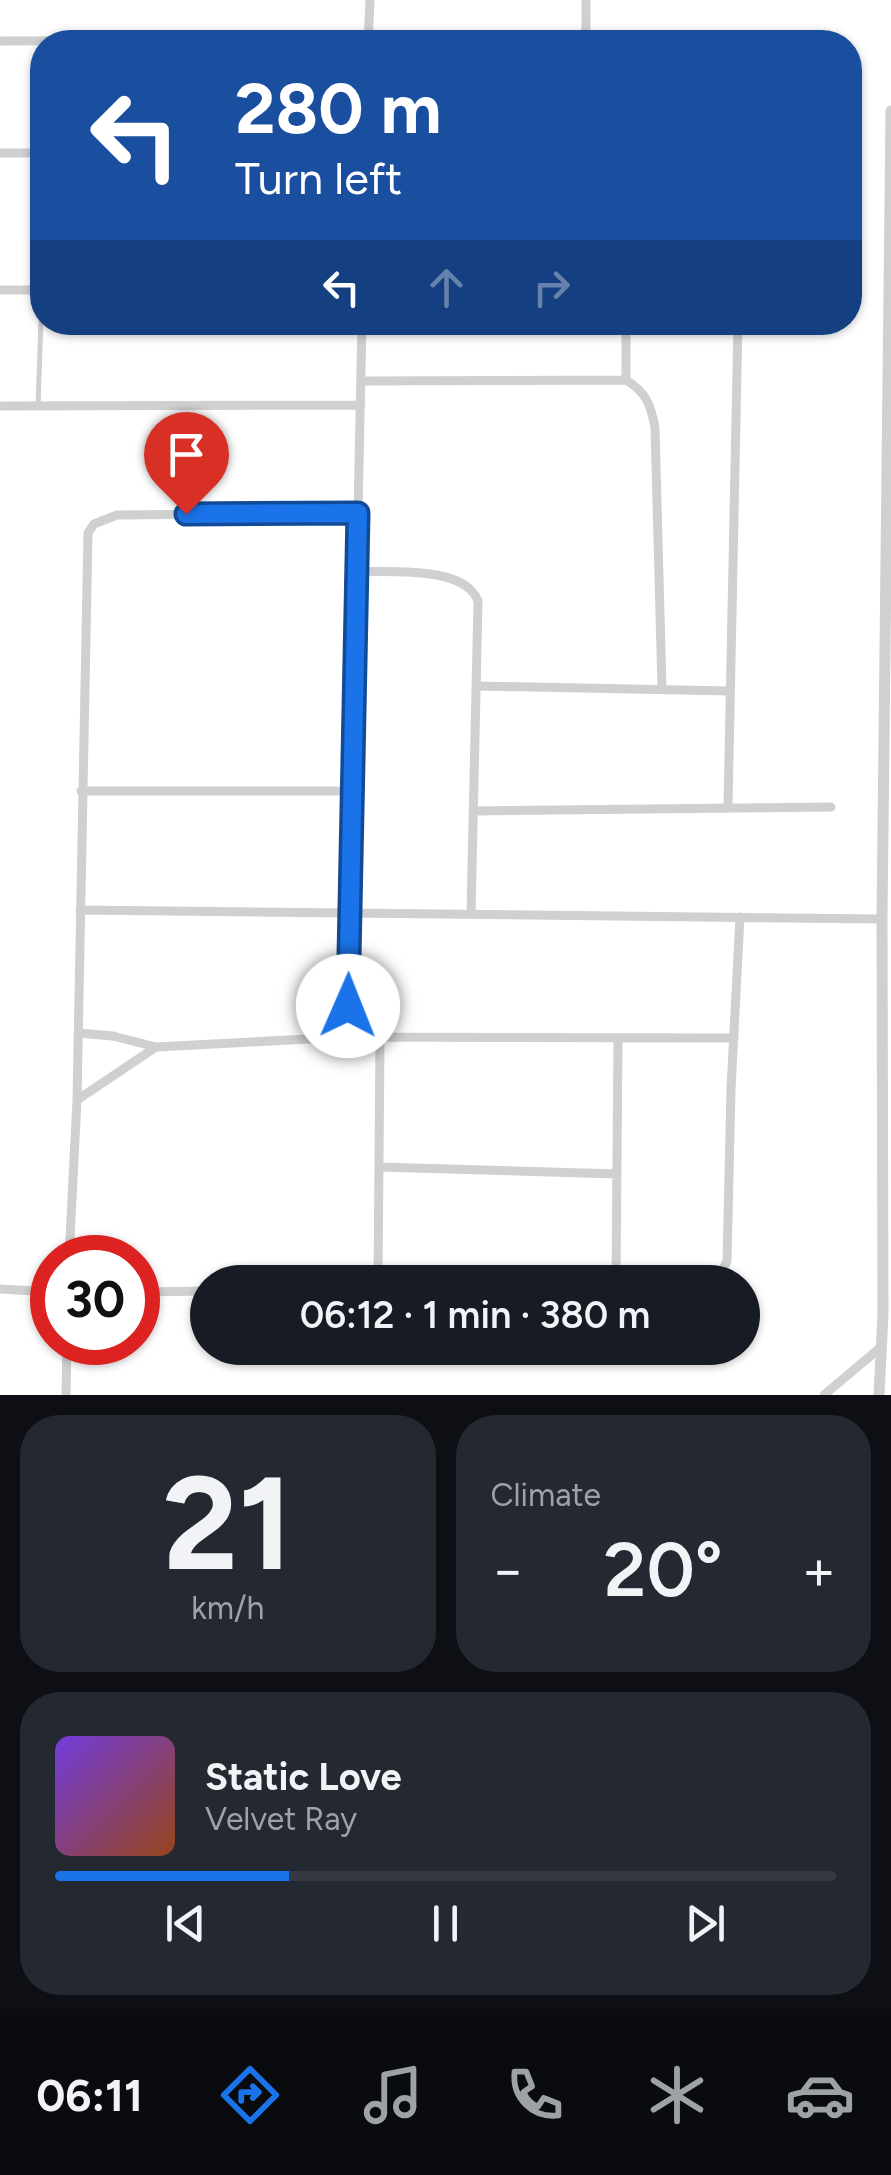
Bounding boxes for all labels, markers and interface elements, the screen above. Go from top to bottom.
text: 280 m [235,66,441,151]
icon: left [70,70,200,200]
text: Turn left [235,151,402,205]
icon: left [314,260,369,315]
icon: ahead [419,260,474,315]
icon: right [524,260,579,315]
pin [144,412,229,515]
icon: arrive [159,427,214,482]
position arrow [296,954,400,1058]
speed limit sign: 30 [30,1235,160,1365]
text: 06:12 · 1 min · 380 m [300,1292,650,1338]
text: 21 [163,1446,293,1602]
text: Climate [491,1476,601,1514]
text: 20° [604,1525,723,1615]
text: − [491,1537,525,1603]
text: + [802,1537,836,1603]
text: km/h [191,1589,264,1627]
text: Static Love [205,1754,402,1800]
text: Velvet Ray [205,1800,357,1838]
icon: previous [158,1896,213,1951]
icon: pause [418,1896,473,1951]
icon: next [678,1896,733,1951]
icon: directions [215,2060,285,2130]
icon: music [358,2060,428,2130]
icon: phone [500,2060,570,2130]
icon: climate [642,2060,712,2130]
icon: car [785,2060,855,2130]
text: 06:11 [36,2068,143,2122]

